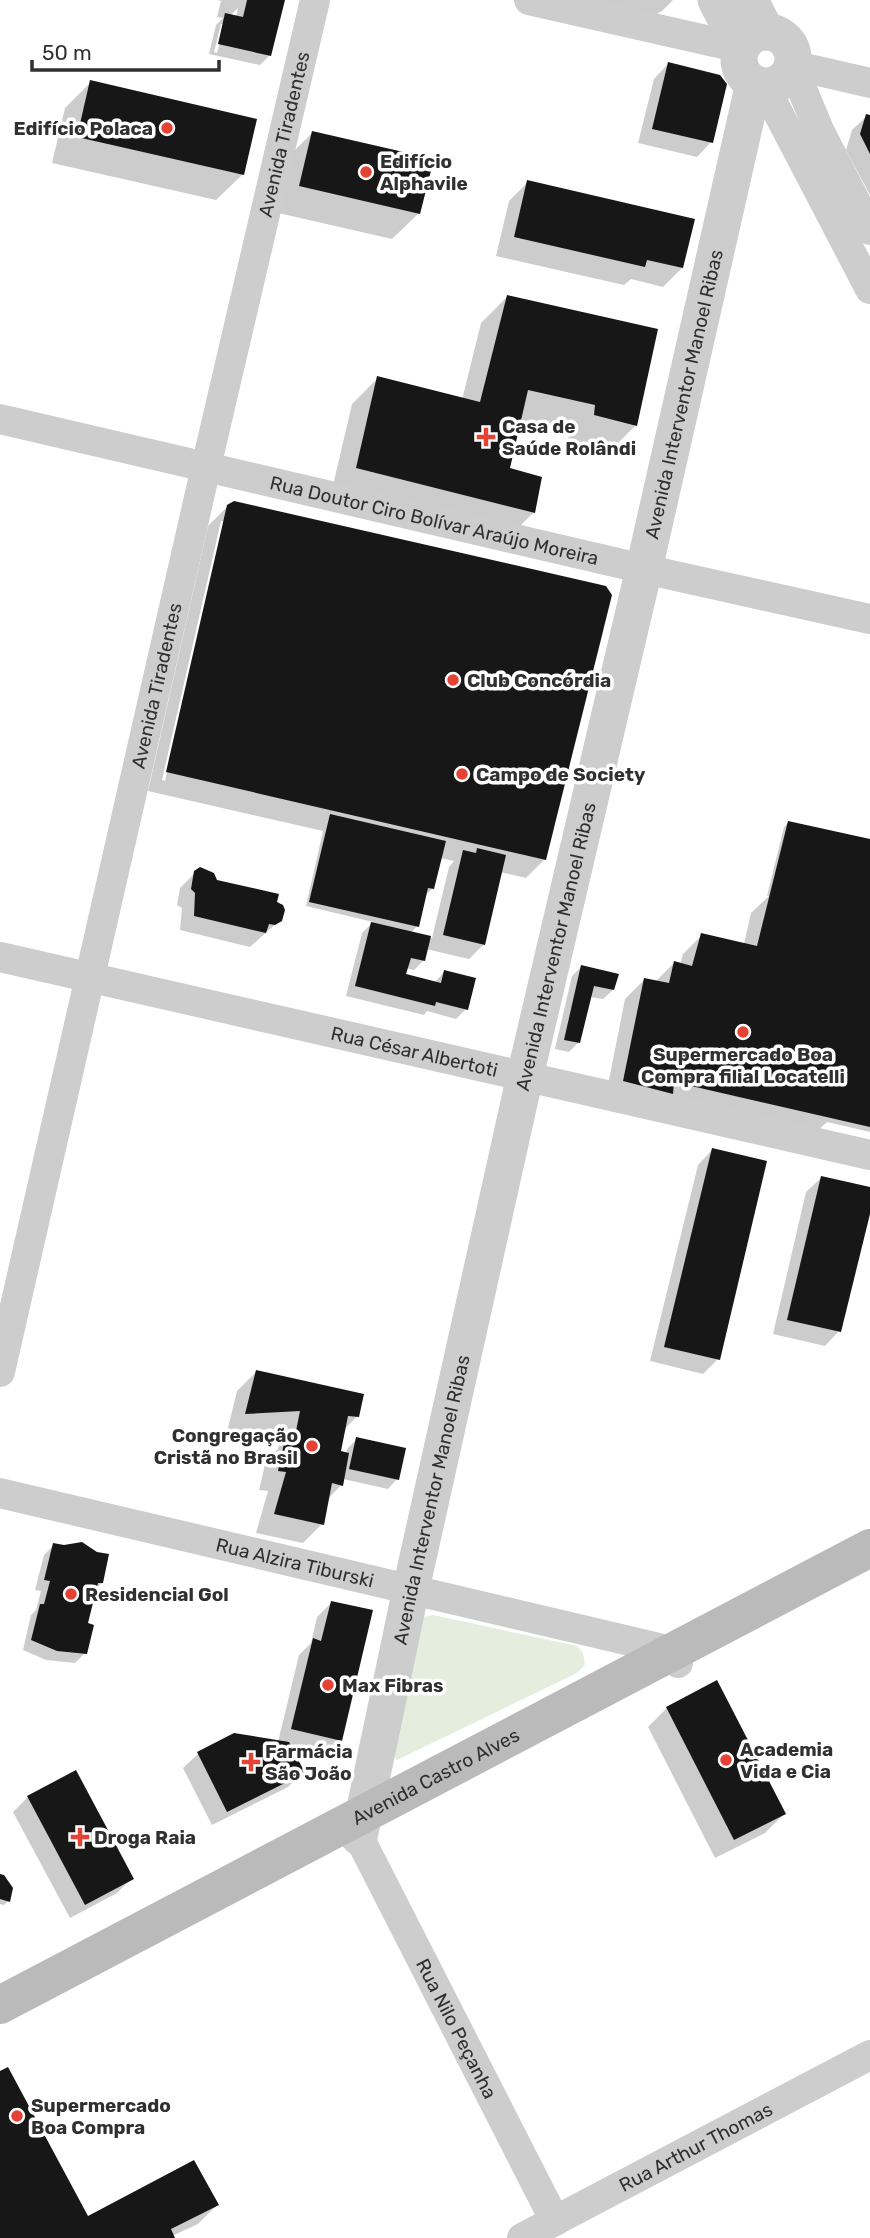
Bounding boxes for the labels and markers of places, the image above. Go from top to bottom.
place label: Edifício Polaca [13,117,153,140]
marker: Edifício Polaca [159,120,175,136]
place label: Edifício Alphavile [380,150,468,195]
marker: Edifício Alphavile [358,164,374,180]
place label: Casa de Saúde Rolândi [502,415,636,460]
marker: Casa de Saúde Rolândi [476,427,496,447]
place label: Club Concórdia [467,669,611,692]
marker: Club Concórdia [445,672,461,688]
place label: Campo de Society [476,763,646,786]
marker: Campo de Society [454,766,470,782]
marker: Supermercado Boa Compra filial Locatelli [735,1024,751,1040]
place label: Supermercado Boa Compra filial Locatelli [641,1043,845,1088]
place label: Congregação Cristã no Brasil [154,1424,298,1469]
marker: Congregação Cristã no Brasil [304,1438,320,1454]
place label: Residencial Gol [85,1583,229,1606]
marker: Residencial Gol [63,1586,79,1602]
place label: Max Fibras [342,1674,444,1697]
marker: Max Fibras [320,1677,336,1693]
place label: Academia Vida e Cia [740,1738,833,1783]
place label: Farmácia São João [265,1740,353,1785]
marker: Academia Vida e Cia [718,1752,734,1768]
marker: Farmácia São João [243,1754,259,1770]
place label: Droga Raia [94,1826,196,1849]
marker: Droga Raia [72,1829,88,1845]
place label: Supermercado Boa Compra [31,2094,171,2139]
marker: Supermercado Boa Compra [9,2108,25,2124]

